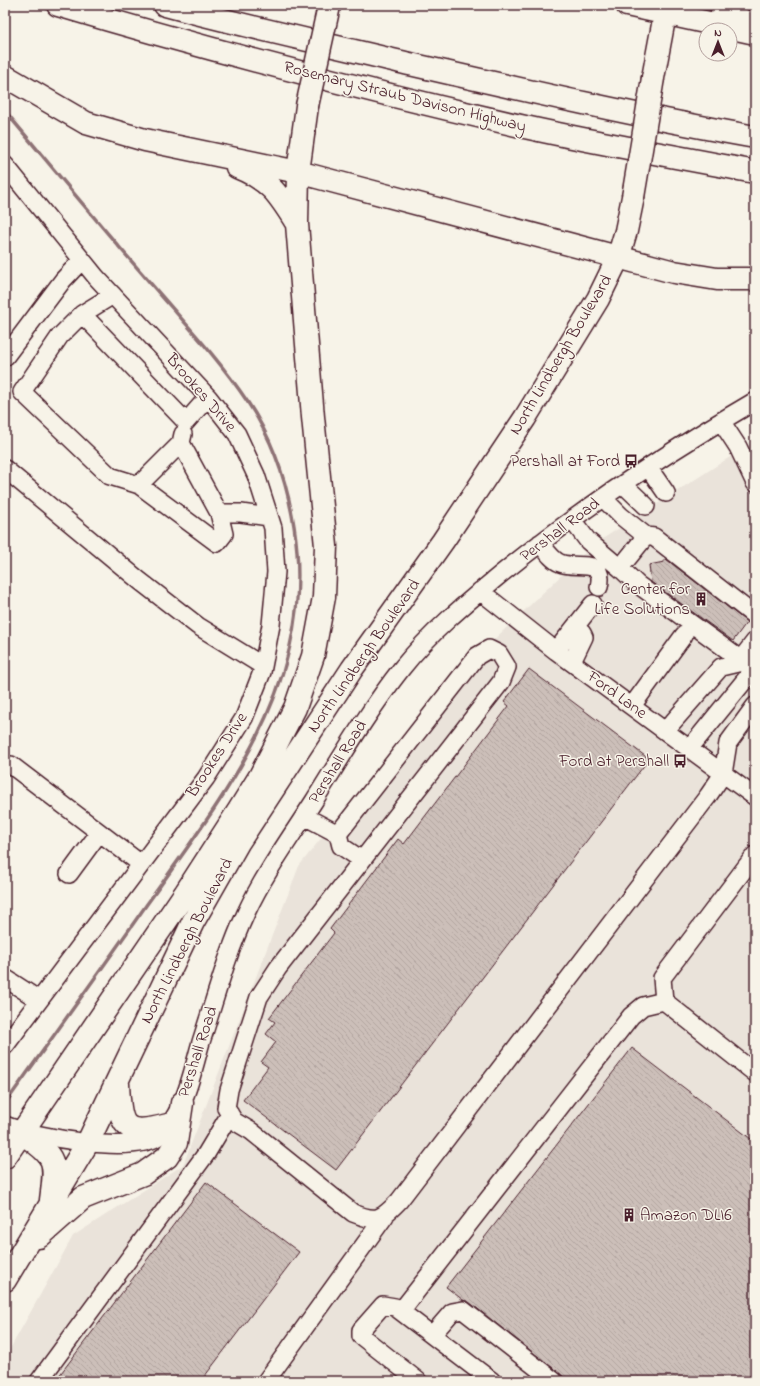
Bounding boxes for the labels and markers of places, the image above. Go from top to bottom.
place label: Pershall at Ford [510,449,620,474]
bus stop icon: Pershall at Ford [623,453,639,469]
place label: Center for Life Solutions [594,577,691,622]
building icon: Center for Life Solutions [693,591,709,607]
place label: Ford at Pershall [558,749,669,774]
bus stop icon: Ford at Pershall [672,753,688,769]
place label: Amazon DLI6 [640,1203,732,1228]
building icon: Amazon DLI6 [621,1207,637,1223]

